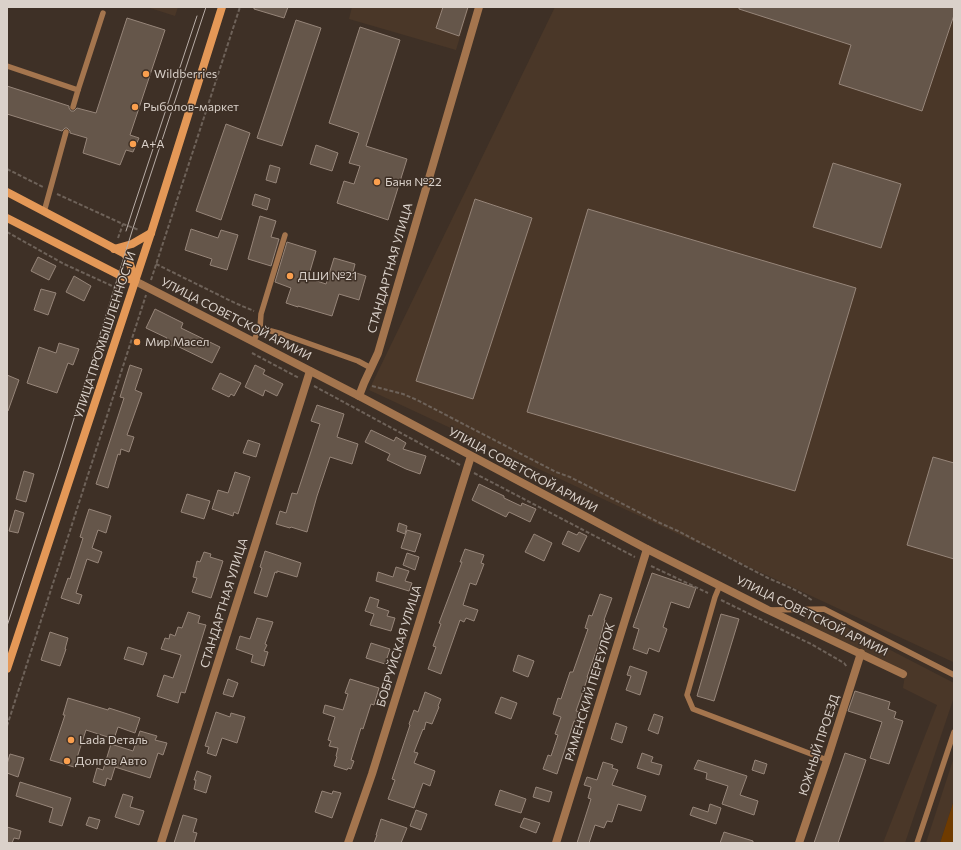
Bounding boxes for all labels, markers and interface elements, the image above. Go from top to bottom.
place label: Wildberries [154,66,217,80]
marker: Wildberries [141,69,151,79]
place label: Рыболов-маркет [143,99,239,113]
marker: Рыболов-маркет [130,102,140,112]
place label: А+A [141,136,165,150]
marker: А+A [128,139,138,149]
place label: Баня №22 [385,174,442,188]
marker: Баня №22 [372,177,382,187]
street label: СТАНДАРТНАЯ УЛИЦА [364,201,414,335]
street label: УЛИЦА ПРОМЫШЛЕННОСТИ [70,250,138,420]
place label: ДШИ №21 [298,268,357,282]
marker: ДШИ №21 [285,271,295,281]
street label: УЛИЦА СОВЕТСКОЙ АРМИИ [159,274,314,362]
place label: Мир Масел [145,334,209,348]
marker: Мир Масел [132,337,142,347]
street label: УЛИЦА СОВЕТСКОЙ АРМИИ [446,424,601,515]
street label: СТАНДАРТНАЯ УЛИЦА [197,536,249,669]
street label: УЛИЦА СОВЕТСКОЙ АРМИИ [734,572,891,658]
street label: БОБРУЙСКАЯ УЛИЦА [373,583,423,708]
street label: РАМЕНСКИЙ ПЕРЕУЛОК [561,621,617,763]
street label: ЮЖНЫЙ ПРОЕЗД [795,692,841,797]
place label: Lada Dеталь [79,732,148,746]
marker: Lada Dеталь [66,735,76,745]
place label: Долгов Авто [75,753,147,767]
marker: Долгов Авто [62,756,72,766]

